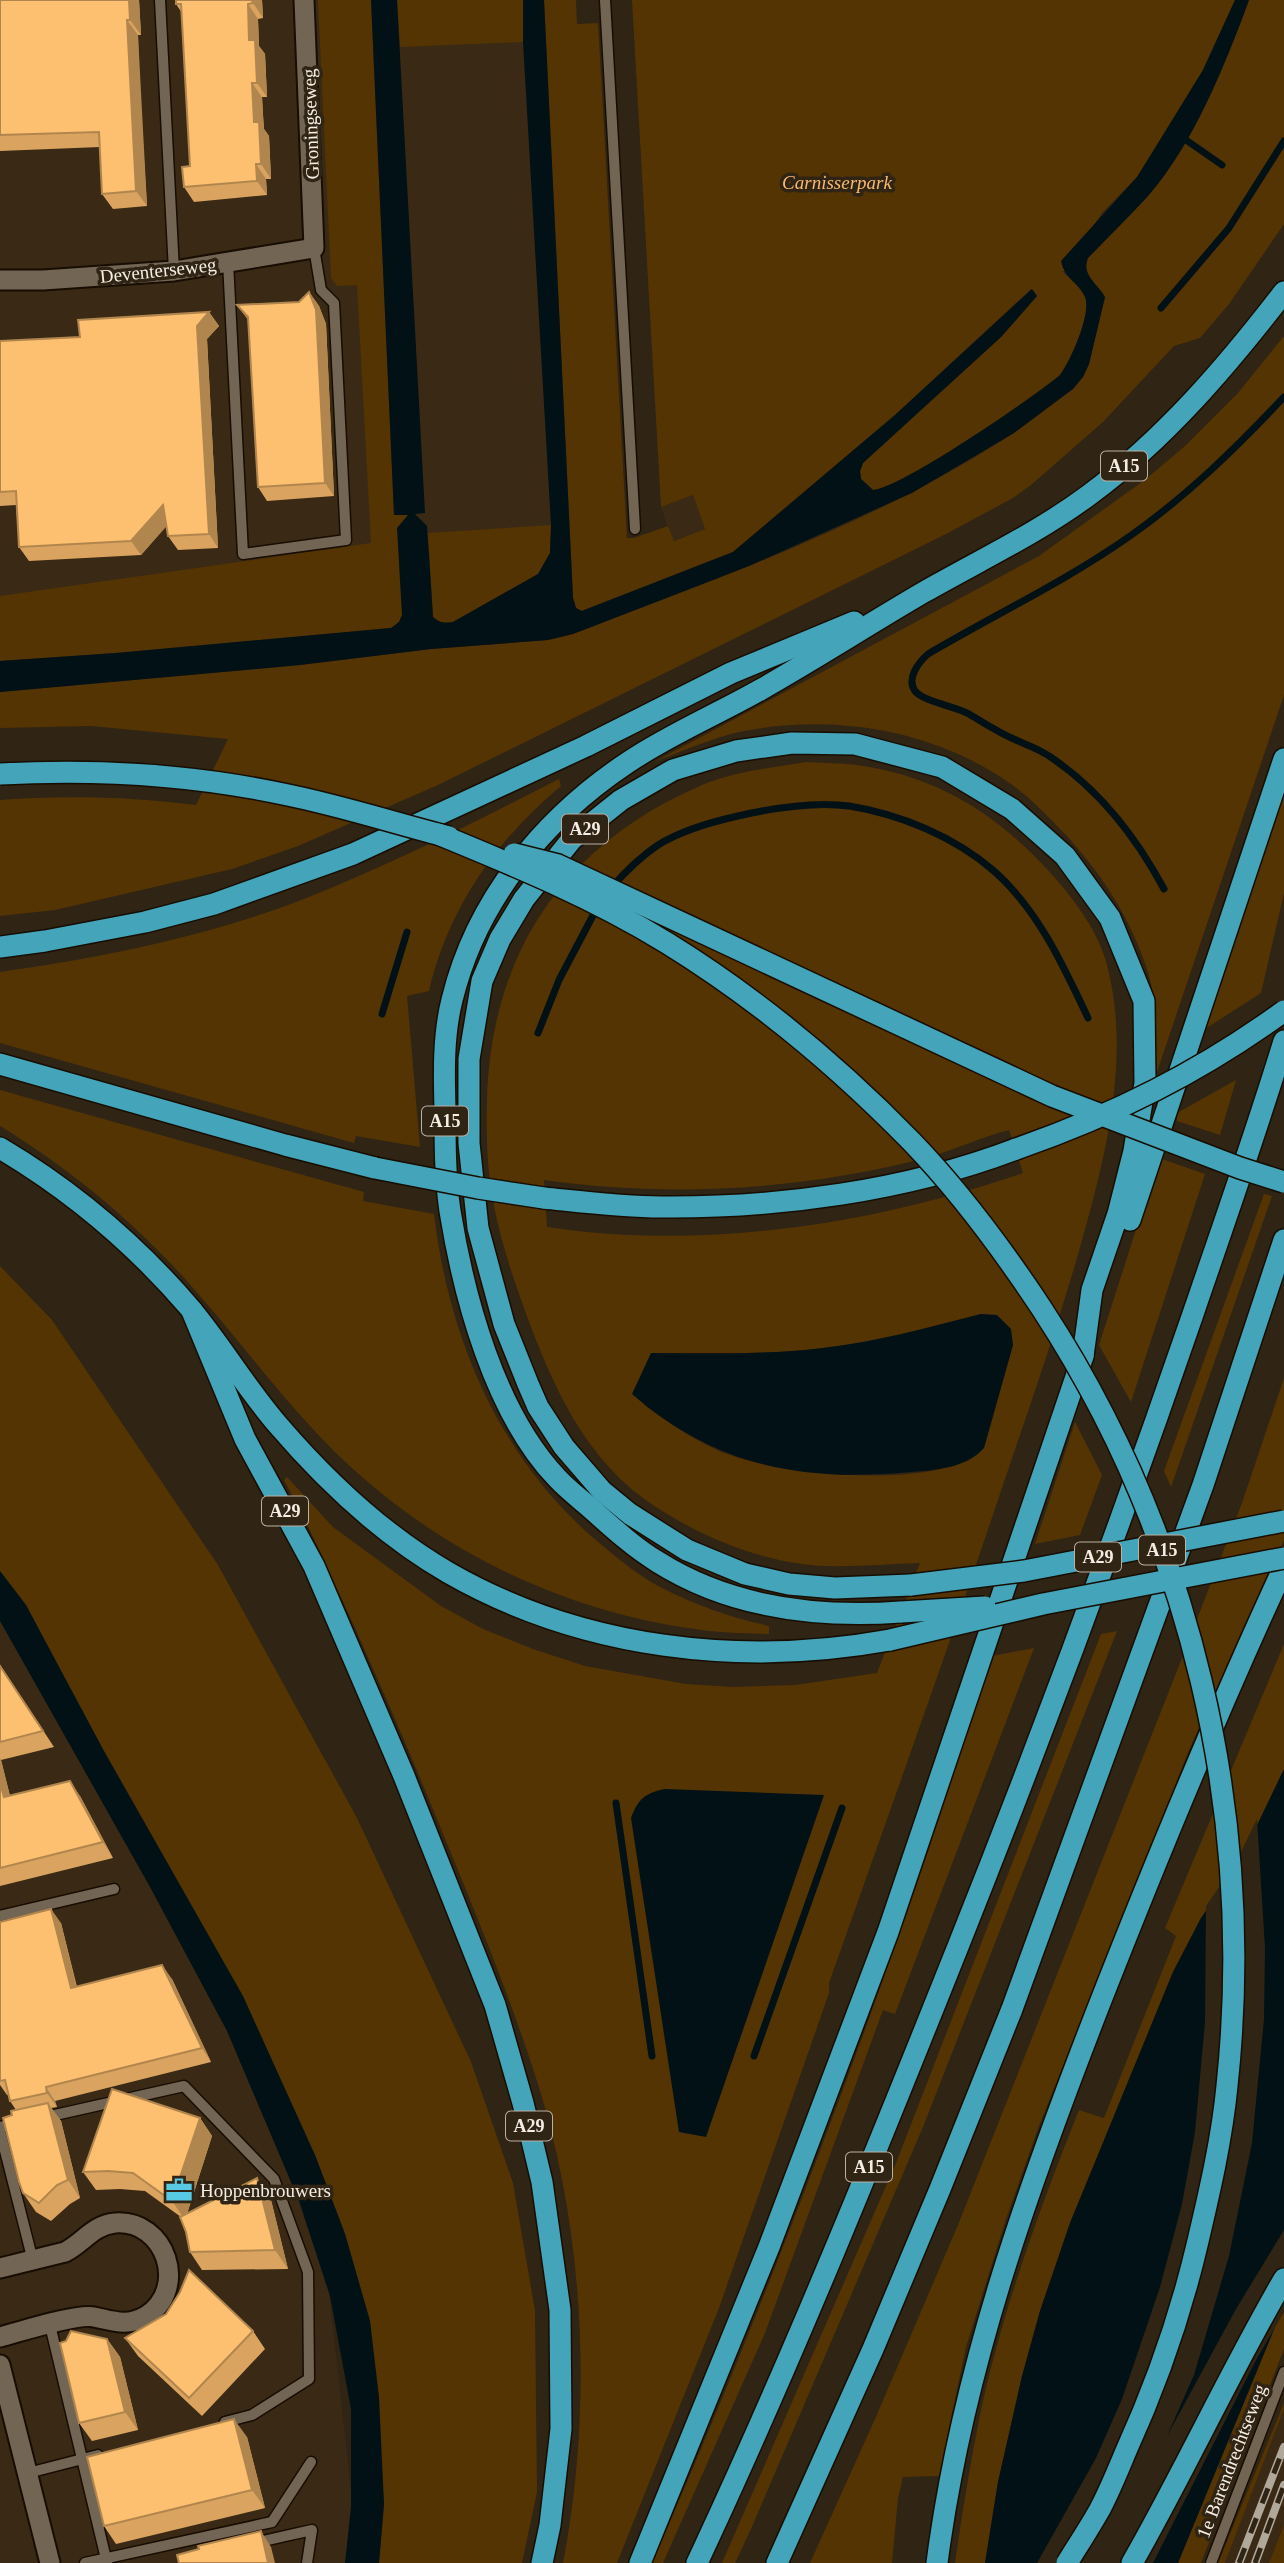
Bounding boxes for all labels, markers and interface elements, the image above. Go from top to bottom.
street label: Groningseweg [298,68,323,180]
park label: Carnisserpark [782,172,892,193]
street label: Deventerseweg [99,254,218,287]
road number: A15 [1101,452,1147,480]
road number: A29 [562,814,608,844]
road number: A15 [422,1106,468,1136]
road number: A29 [262,1496,308,1526]
road number: A15 [1139,1535,1185,1564]
road number: A29 [1075,1542,1121,1572]
road number: A29 [506,2112,552,2140]
road number: A15 [846,2152,892,2182]
office icon: Hoppenbrouwers [164,2175,194,2205]
place label: Hoppenbrouwers [200,2180,331,2201]
street label: 1e Barendrechtseweg [1192,2381,1271,2541]

